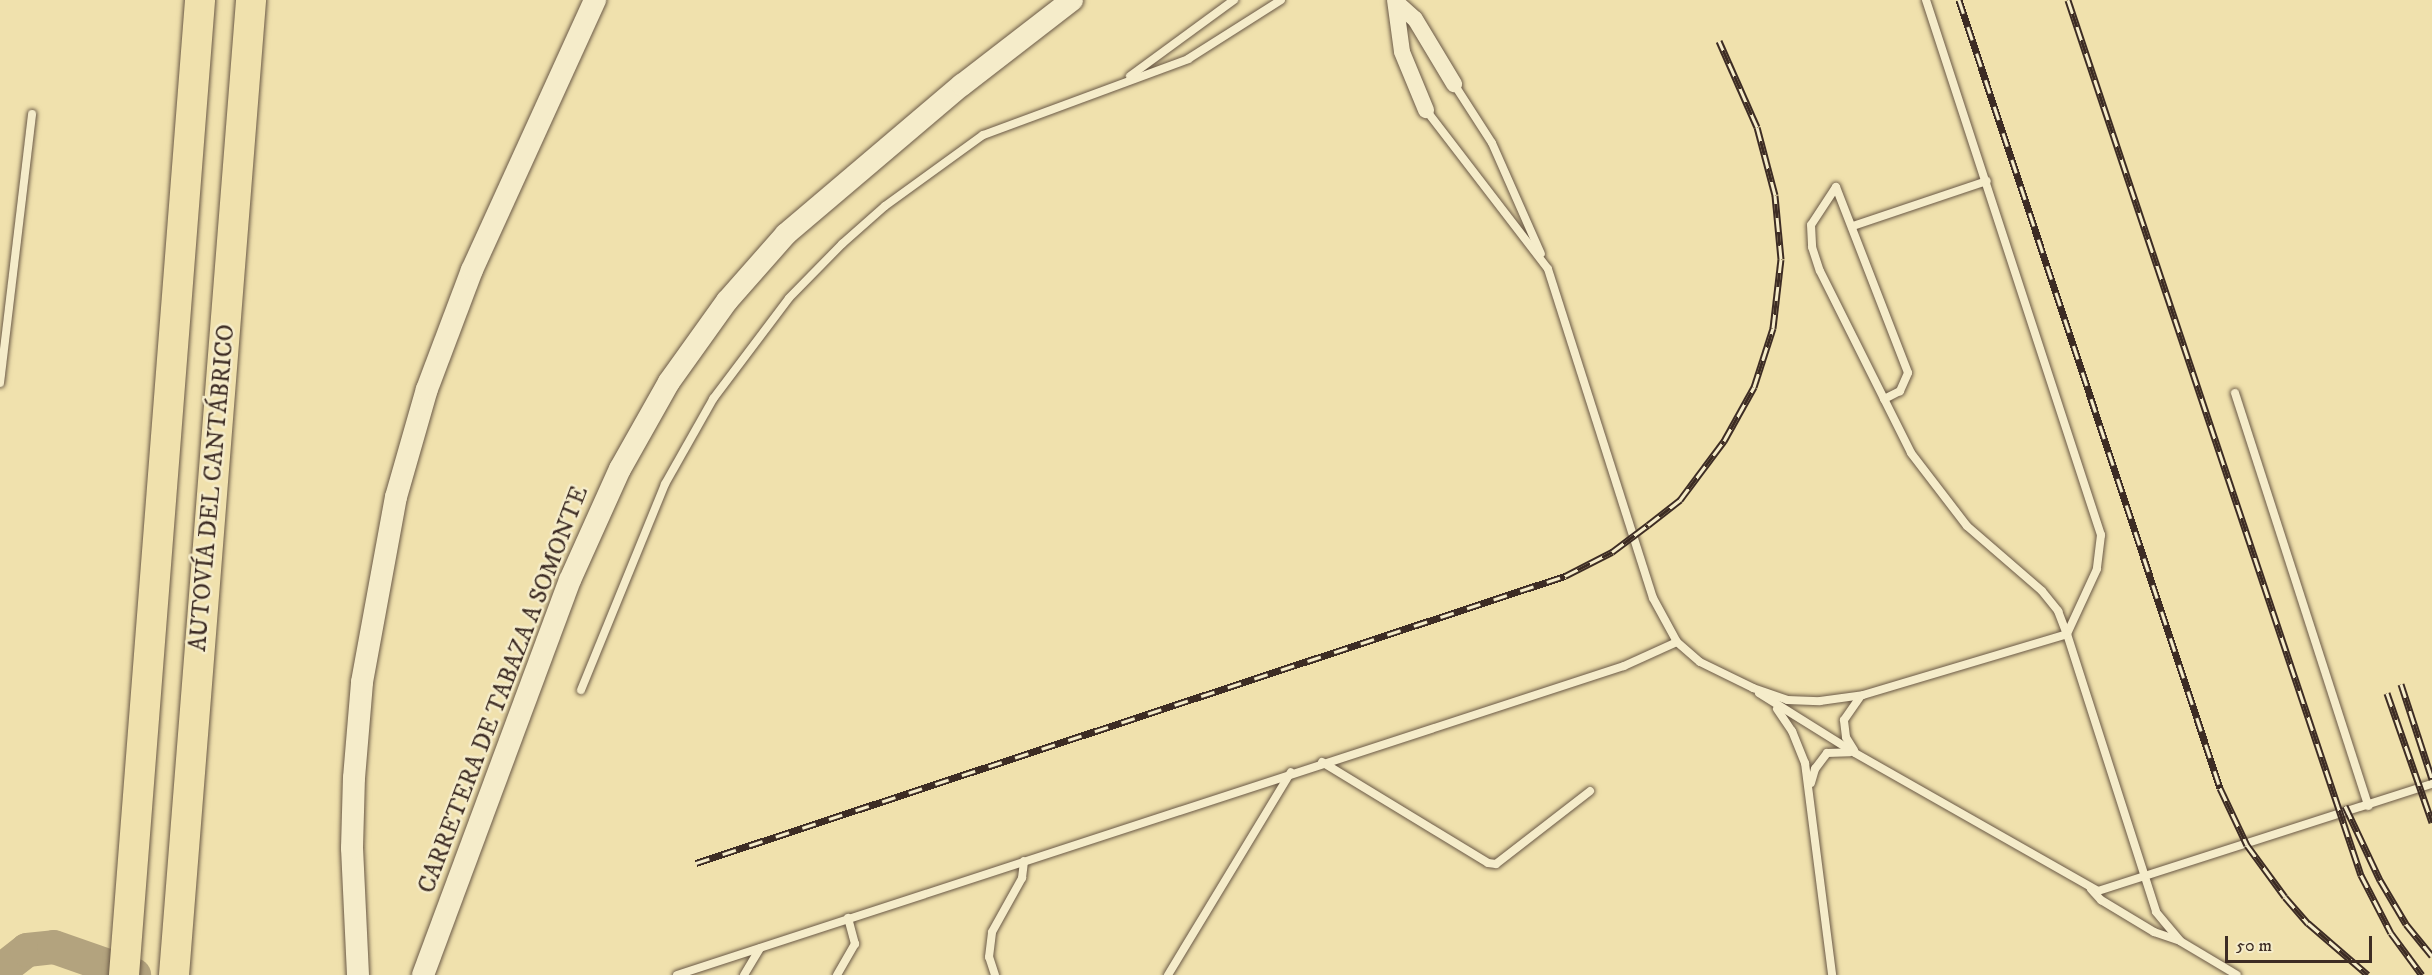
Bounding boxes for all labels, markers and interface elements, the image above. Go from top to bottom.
street label: AUTOVÍA DEL CANTÁBRICO [184,323,242,653]
street label: CARRETERA DE TABAZA A SOMONTE [413,482,595,898]
scale bar [2228,924,2375,962]
text: 50 m [2236,935,2272,957]

